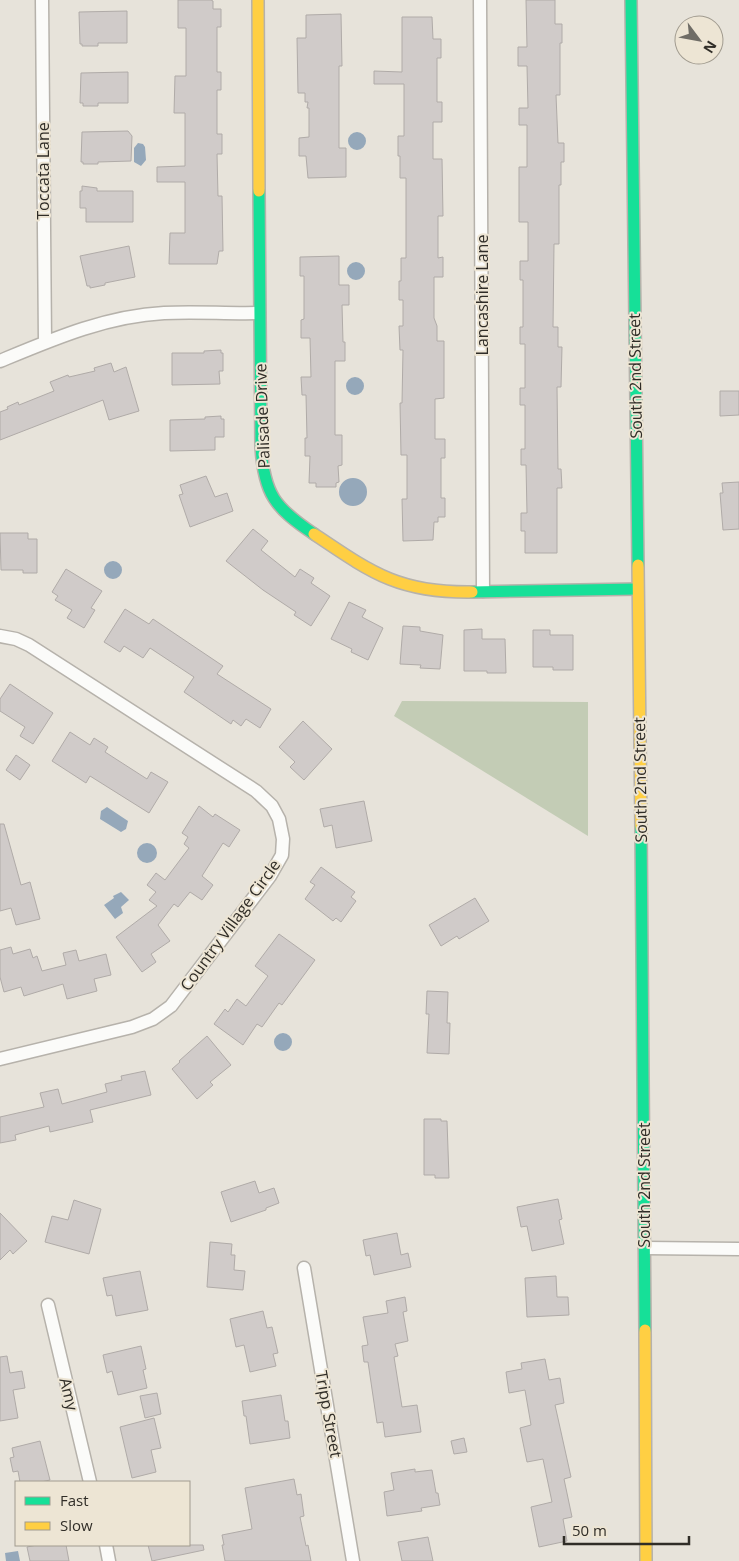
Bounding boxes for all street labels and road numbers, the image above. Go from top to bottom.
street label: Toccata Lane [32,122,54,220]
street label: Lancashire Lane [471,235,493,355]
street label: South 2nd Street [623,313,647,439]
street label: Palisade Drive [249,363,275,469]
street label: South 2nd Street [628,717,652,843]
street label: Country Village Circle [175,855,285,995]
street label: South 2nd Street [633,1122,655,1248]
street label: Tripp Street [311,1369,348,1459]
street label: Amy [54,1375,84,1414]

